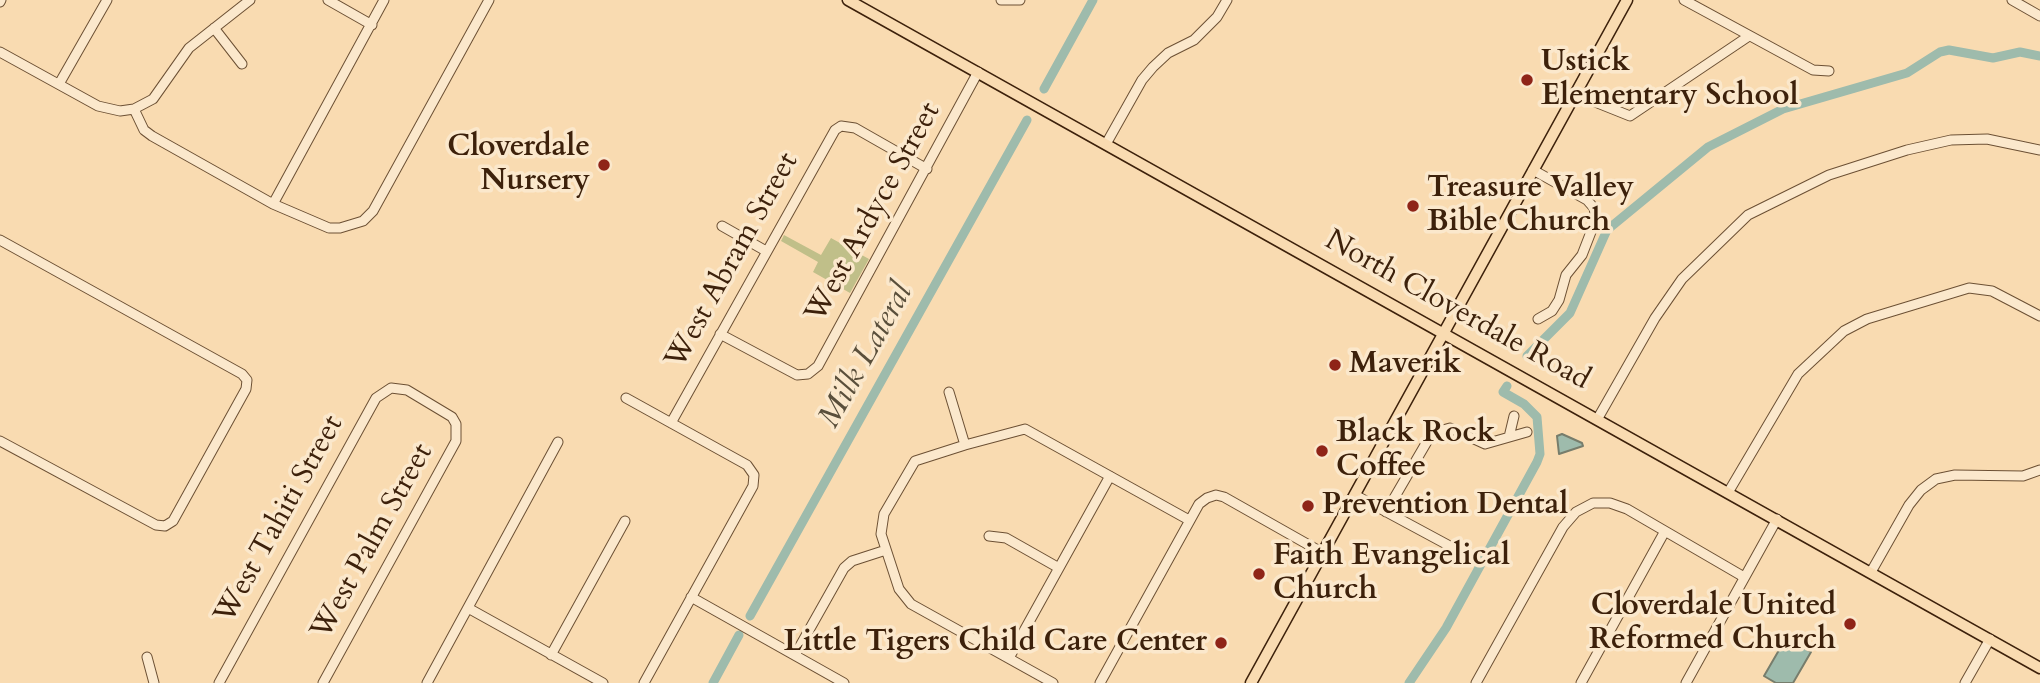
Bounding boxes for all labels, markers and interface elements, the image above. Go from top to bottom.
place label: Ustick Elementary School [1541,45,1798,116]
marker: Ustick Elementary School [1519,72,1535,88]
street label: West Ardyce Street [799,97,949,329]
place label: Cloverdale Nursery [447,130,590,200]
street label: West Abram Street [659,147,807,375]
marker: Cloverdale Nursery [596,157,612,173]
place label: Treasure Valley Bible Church [1427,171,1634,242]
marker: Treasure Valley Bible Church [1405,198,1421,214]
street label: North Cloverdale Road [1318,223,1596,399]
water label: Milk Lateral [811,277,923,435]
place label: Maverik [1349,347,1461,383]
marker: Maverik [1327,357,1343,373]
street label: West Tahiti Street [208,410,352,630]
place label: Black Rock Coffee [1336,416,1495,486]
street label: West Palm Street [304,438,442,646]
marker: Black Rock Coffee [1314,443,1330,459]
place label: Prevention Dental [1322,488,1568,524]
marker: Prevention Dental [1300,498,1316,514]
place label: Faith Evangelical Church [1273,539,1510,610]
marker: Faith Evangelical Church [1251,566,1267,582]
place label: Cloverdale United Reformed Church [1589,589,1836,660]
marker: Cloverdale United Reformed Church [1842,616,1858,632]
place label: Little Tigers Child Care Center [784,625,1207,661]
marker: Little Tigers Child Care Center [1213,635,1229,651]

